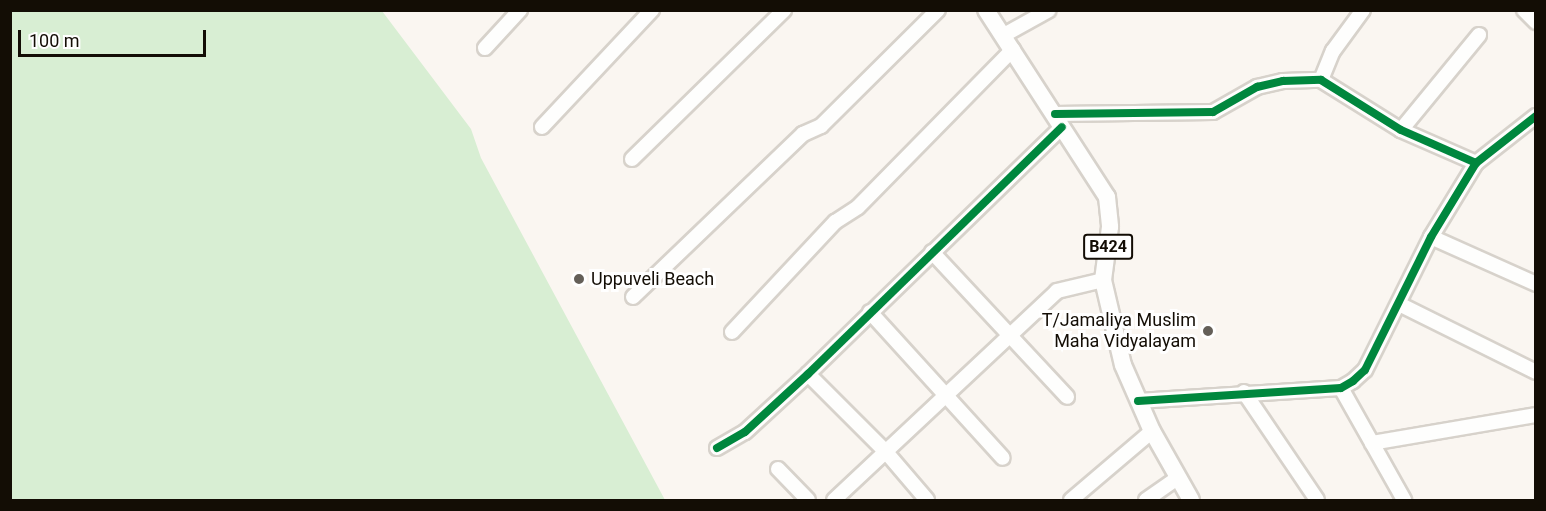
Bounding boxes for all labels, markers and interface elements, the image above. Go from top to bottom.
scale bar [21,18,208,56]
text: 100 m [29,30,80,51]
road number: B424 [1082,234,1134,260]
place label: Uppuveli Beach [591,268,714,290]
marker: Uppuveli Beach [572,272,586,286]
place label: T/Jamaliya Muslim Maha Vidyalayam [1042,310,1196,352]
marker: T/Jamaliya Muslim Maha Vidyalayam [1201,324,1215,338]

